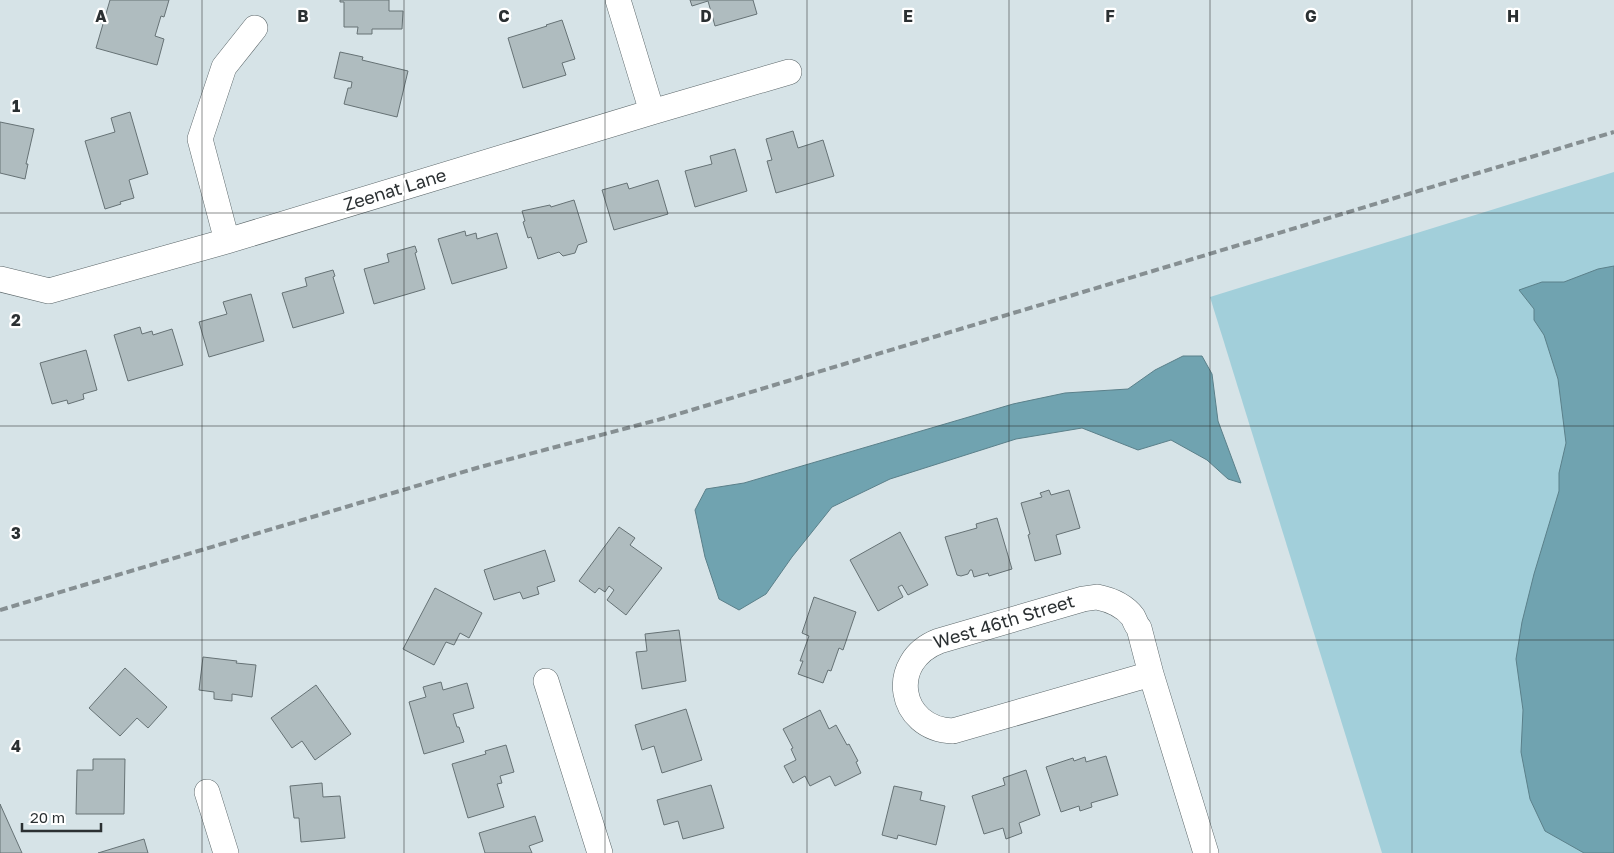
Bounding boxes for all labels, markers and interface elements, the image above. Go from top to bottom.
text: A [95,6,107,26]
text: B [297,6,309,26]
text: C [498,6,510,26]
text: D [700,6,712,26]
text: E [903,6,913,26]
text: F [1105,6,1115,26]
text: G [1305,6,1317,26]
text: H [1507,6,1519,26]
text: 1 [12,96,20,116]
street label: Zeenat Lane [341,163,449,215]
text: 2 [11,310,21,330]
text: 3 [11,523,21,543]
street label: West 46th Street [931,589,1077,653]
text: 4 [11,736,21,756]
scale bar [22,800,101,832]
text: 20 m [30,808,65,826]

